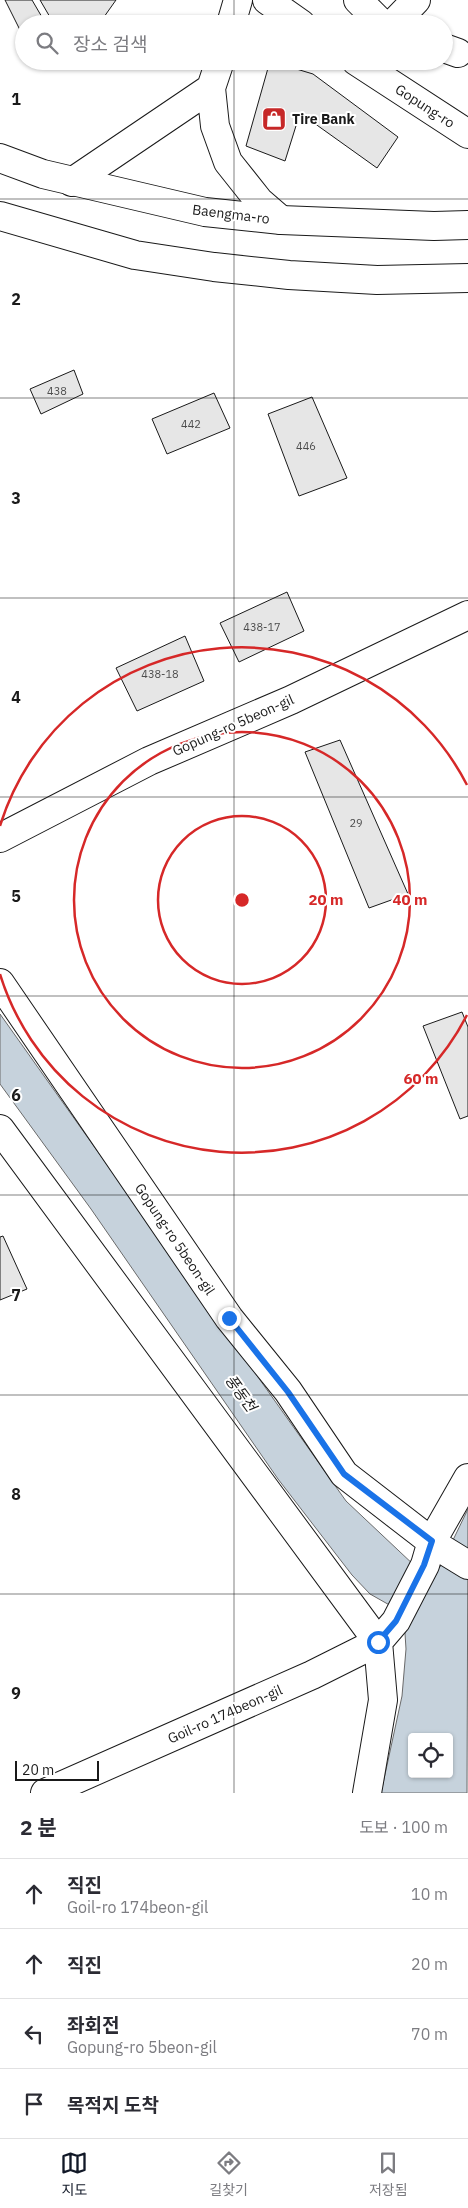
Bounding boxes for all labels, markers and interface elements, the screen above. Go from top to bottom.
search box [15,15,453,70]
icon: search [33,29,61,57]
text: 장소 검색 [73,32,147,56]
street label: Gopung-ro [392,80,458,132]
text: 1 [11,89,21,109]
shop icon: Tire Bank [261,106,287,132]
place label: Tire Bank [292,110,356,128]
street label: Baengma-ro [191,200,271,228]
text: 2 [11,289,21,309]
house number: 438 [47,384,67,398]
house number: 442 [181,417,201,431]
house number: 446 [296,439,316,453]
text: 3 [11,488,21,508]
house number: 438-17 [243,620,281,634]
house number: 438-18 [141,667,179,681]
text: 4 [11,687,21,707]
street label: Gopung-ro 5beon-gil [169,690,297,760]
house number: 29 [349,816,363,830]
text: 5 [11,886,21,906]
text: 20 m [309,890,343,909]
text: 40 m [393,890,427,909]
centre of rings [233,891,251,909]
text: 60 m [404,1069,438,1088]
text: 6 [11,1085,21,1105]
street label: Gopung-ro 5beon-gil [131,1180,219,1299]
text: 7 [11,1285,21,1305]
route end [218,1307,241,1330]
water label: 풍동천 [221,1371,262,1417]
text: 8 [11,1484,21,1504]
route start [367,1631,390,1654]
street label: Goil-ro 174beon-gil [165,1681,285,1747]
text: 9 [11,1683,21,1703]
map controls [408,1733,453,1778]
button: locate [408,1733,453,1778]
scale bar [15,1758,99,1781]
text: 20 m [22,1761,54,1779]
text: 2 분 [20,1813,57,1841]
text: 도보 · 100 m [359,1817,448,1837]
text: 직진 [67,1873,102,1897]
icon: ahead [20,1880,48,1908]
text: 10 m [411,1884,448,1904]
text: Goil-ro 174beon-gil [67,1897,208,1917]
icon: ahead [20,1950,48,1978]
text: 직진 [67,1953,102,1977]
text: 20 m [411,1954,448,1974]
text: 좌회전 [67,2013,119,2037]
icon: left [20,2020,48,2048]
text: 70 m [411,2024,448,2044]
text: Gopung-ro 5beon-gil [67,2037,217,2057]
icon: arrive [20,2090,48,2118]
text: 목적지 도착 [67,2093,159,2117]
tab: 지도 [60,2149,88,2199]
tab: 길찾기 [209,2149,248,2199]
tab: 저장됨 [369,2149,408,2199]

